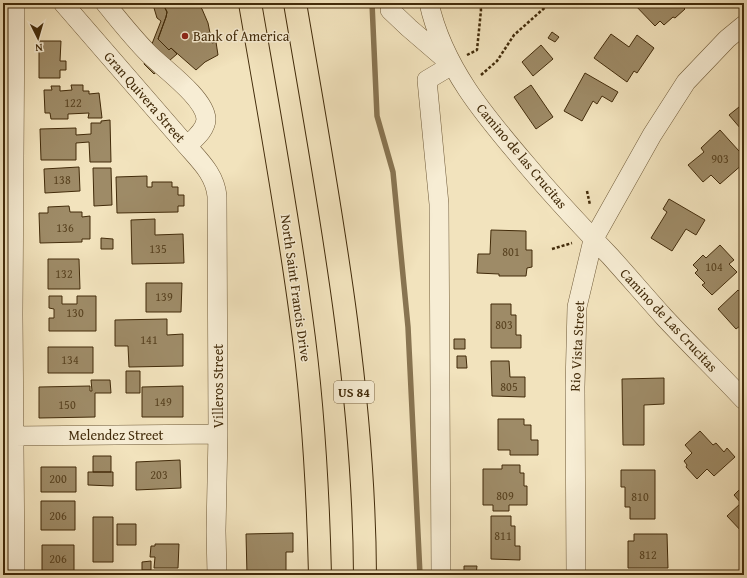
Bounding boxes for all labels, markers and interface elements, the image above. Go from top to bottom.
north arrow [18,18,58,58]
place label: Bank of America [193,26,290,46]
marker: Bank of America [180,31,190,41]
text: N [34,40,43,56]
street label: Gran Quivera Street [100,47,190,147]
house number: 122 [64,94,82,111]
street label: Camino de las Crucitas [472,99,572,213]
house number: 903 [711,150,729,167]
house number: 138 [53,171,71,188]
street label: North Saint Francis Drive [276,213,316,363]
house number: 136 [56,219,74,236]
house number: 135 [149,240,167,257]
house number: 801 [502,243,520,260]
house number: 104 [705,258,723,275]
street label: Camino de Las Crucitas [616,264,722,376]
house number: 132 [55,265,73,282]
house number: 139 [155,288,173,305]
street label: Rio Vista Street [565,300,589,392]
house number: 130 [66,304,84,321]
house number: 803 [495,316,513,333]
house number: 141 [140,331,158,348]
street label: Villeros Street [208,344,228,428]
house number: 134 [61,351,79,368]
house number: 805 [500,378,518,395]
road number: US 84 [334,381,374,403]
house number: 149 [154,393,172,410]
house number: 150 [58,396,76,413]
street label: Melendez Street [68,425,164,445]
house number: 203 [150,466,168,483]
house number: 200 [49,470,67,487]
house number: 809 [496,487,514,504]
house number: 810 [631,488,649,505]
house number: 206 [49,507,67,524]
house number: 811 [494,527,512,544]
house number: 812 [639,546,657,563]
house number: 206 [49,550,67,567]

